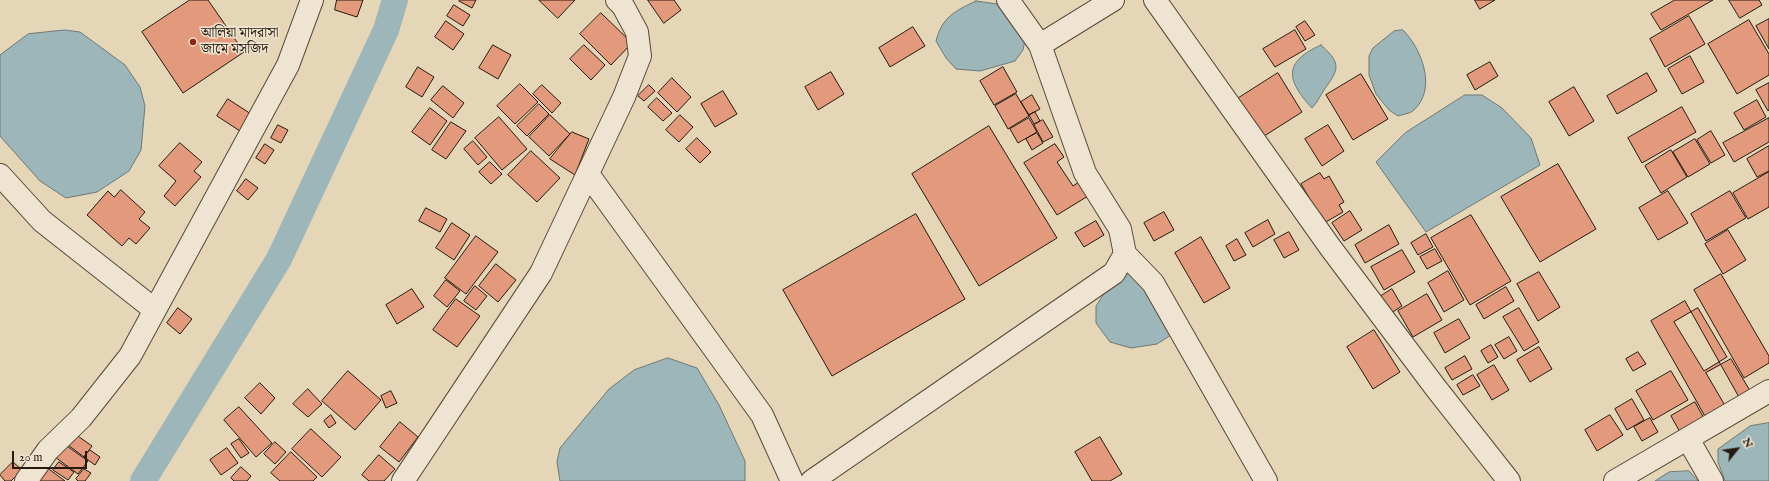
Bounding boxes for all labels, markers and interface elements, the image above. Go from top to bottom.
place label: আলিয়া মাদরাসা জামে মসজিদ [201,26,278,58]
marker: আলিয়া মাদরাসা জামে মসজিদ [188,37,198,47]
north arrow [1717,429,1757,469]
text: N [1739,435,1756,451]
scale bar [14,443,89,469]
text: 20 m [19,450,42,465]

